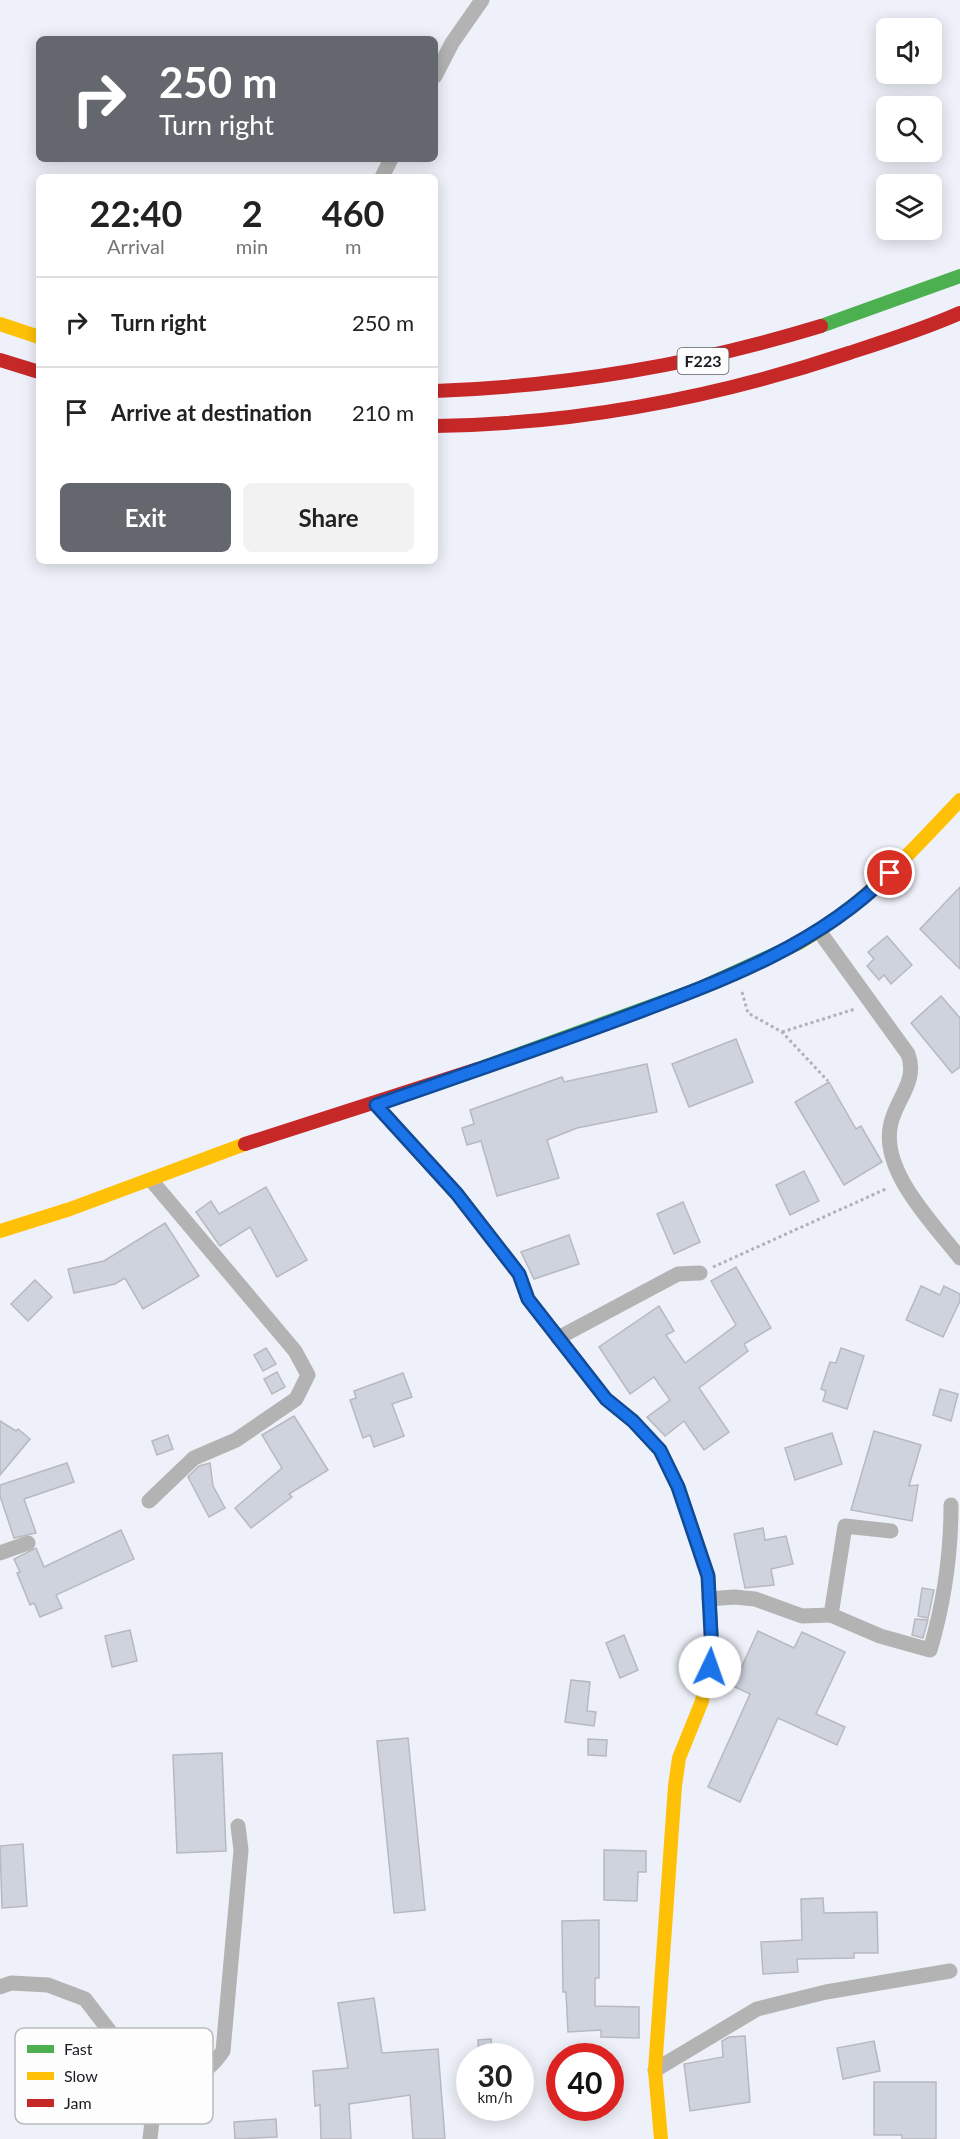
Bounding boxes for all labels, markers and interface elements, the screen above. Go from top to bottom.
map controls [876,18,942,240]
button: sound [876,18,942,84]
text: 250 m [159,57,277,107]
icon: right [60,60,138,138]
button: search [876,96,942,162]
text: Turn right [159,108,274,141]
button: layers [876,174,942,240]
text: 22:40 [90,191,182,235]
text: 2 [242,191,263,235]
text: 460 [322,191,384,235]
text: Arrival [107,234,165,258]
text: min [236,234,268,258]
text: m [345,234,361,258]
icon: right [60,306,93,339]
text: Turn right [111,309,206,336]
text: 250 m [352,309,414,336]
road number: F223 [678,348,728,374]
icon: arrive [60,396,93,429]
text: Arrive at destination [111,399,312,426]
text: 210 m [352,399,414,426]
button: Exit [60,483,231,552]
button: Share [243,483,414,552]
pin [864,847,915,898]
icon: arrive [873,856,906,889]
position arrow [678,1635,742,1699]
legend [15,2028,213,2124]
text: Fast [64,2039,93,2058]
speed limit sign: 40 [546,2043,624,2121]
text: 30 [478,2057,512,2093]
text: Slow [64,2066,98,2085]
text: km/h [477,2088,513,2106]
text: Jam [64,2093,92,2112]

